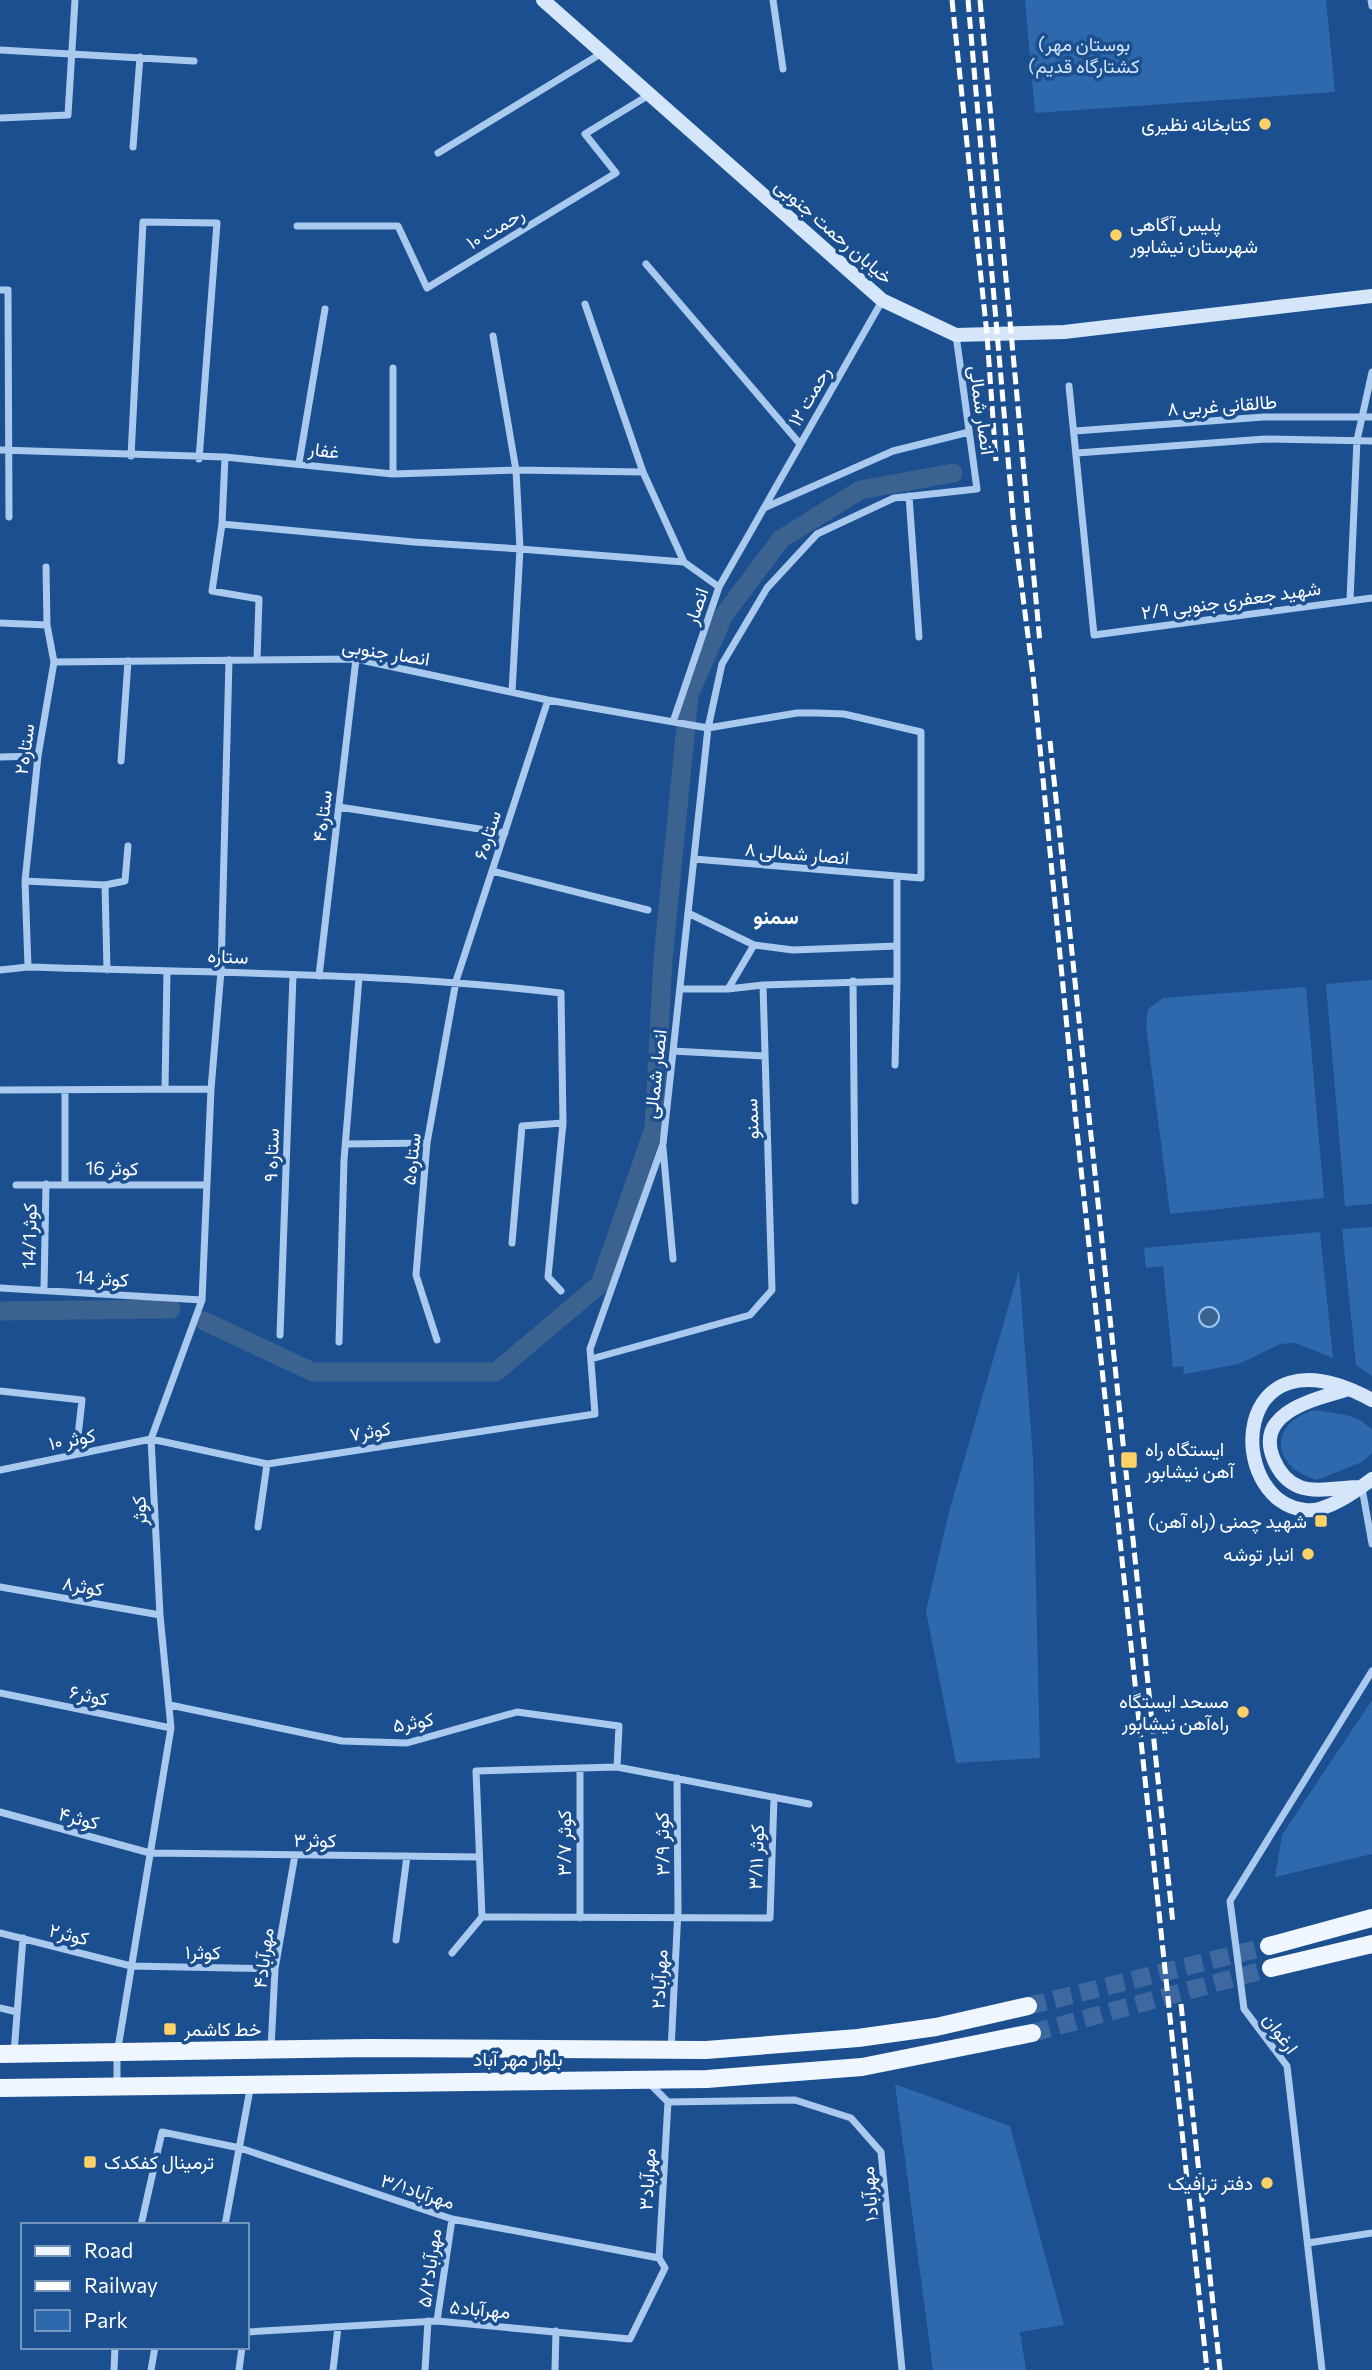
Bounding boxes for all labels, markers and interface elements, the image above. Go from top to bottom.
park label: (بوستان مهر (کشتارگاه قدیم [1028,32,1140,79]
place label: کتابخانه نظیری [1141,112,1251,136]
marker: کتابخانه نظیری [1257,116,1273,132]
street label: خیابان رحمت جنوبی [770,173,898,289]
street label: رحمت ۱۰ [462,201,528,255]
place label: پلیس آگاهی شهرستان نیشابور [1129,212,1258,258]
marker: پلیس آگاهی شهرستان نیشابور [1108,227,1124,243]
street label: رحمت ۱۲ [782,362,836,430]
street label: انصار شمالی [964,364,1000,456]
street label: طالقانی غربی ۸ [1166,389,1278,421]
street label: غفار [306,436,341,464]
street label: شهید جعفری جنوبی ۲/۹ [1140,576,1322,624]
street label: انصار [678,584,713,629]
street label: انصار جنوبی [340,633,432,671]
street label: ستاره۲ [9,722,39,776]
street label: ستاره۴ [307,789,337,843]
street label: ستاره۶ [468,807,506,863]
street label: انصار شمالی ۸ [744,836,850,870]
district label: سمنو [753,903,799,930]
street label: ستاره [207,943,249,969]
street label: انصار شمالی [638,1028,672,1120]
street label: سمنو [738,1098,764,1140]
street label: ستاره ۹ [258,1128,284,1182]
street label: ستاره۵ [396,1132,426,1186]
street label: کوثر 16 [85,1156,139,1180]
street label: کوثر14/1 [16,1203,42,1269]
street label: کوثر 14 [75,1264,129,1292]
street label: کوثر۷ [348,1416,392,1446]
street label: کوثر ۱۰ [47,1423,97,1455]
place label: ایستگاه راه‌ آهن نیشابور [1144,1437,1235,1483]
marker: ایستگاه راه‌ آهن نیشابور [1119,1450,1139,1470]
street label: کوثر [126,1495,152,1528]
place label: شهید چمنی (راه آهن) [1148,1509,1307,1535]
marker: شهید چمنی (راه آهن) [1313,1513,1329,1529]
place label: انبار توشه [1223,1542,1294,1566]
marker: انبار توشه [1300,1546,1316,1562]
street label: کوثر۸ [61,1571,105,1601]
street label: کوثر۶ [67,1679,111,1711]
place label: مسحد ایستگاه راه‌آهن نیشابور [1119,1689,1229,1735]
marker: مسحد ایستگاه راه‌آهن نیشابور [1235,1704,1251,1720]
street label: کوثر۵ [391,1707,435,1737]
street label: کوثر۴ [56,1801,102,1835]
street label: کوثر ۳/۷ [552,1810,576,1876]
street label: کوثر ۳/۹ [649,1812,675,1876]
street label: کوثر ۳/۱۱ [743,1824,769,1890]
street label: کوثر۳ [294,1828,336,1852]
street label: کوثر۲ [47,1918,91,1950]
street label: مهرآباد۴ [247,1926,279,1990]
street label: کوثر۱ [185,1940,221,1964]
street label: مهرآباد۲ [645,1949,673,2009]
street label: ارغوان [1258,2008,1304,2058]
place label: خط کاشمر [183,2017,262,2041]
marker: خط کاشمر [162,2021,178,2037]
street label: بلوار مهر آباد [473,2047,563,2071]
street label: مهرآباد۳ [633,2147,661,2211]
place label: ترمینال کفکدک [104,2150,214,2174]
marker: ترمینال کفکدک [82,2154,98,2170]
street label: مهرآباد۱ [855,2165,883,2223]
street label: مهرآباد۳/۱ [378,2168,458,2214]
place label: دفتر ترافیک [1168,2171,1253,2195]
marker: دفتر ترافیک [1259,2175,1275,2191]
legend [21,2223,248,2349]
street label: مهرآباد۵/۲ [412,2227,446,2309]
text: Road [84,2237,133,2262]
text: Railway [84,2272,158,2297]
street label: مهرآباد۵ [449,2294,511,2324]
text: Park [84,2307,128,2332]

